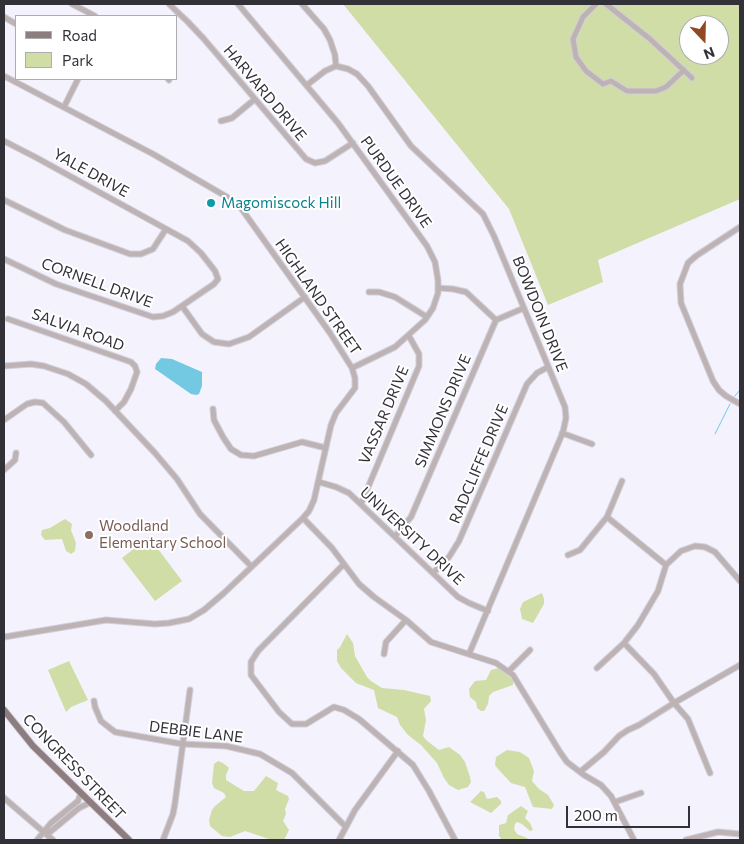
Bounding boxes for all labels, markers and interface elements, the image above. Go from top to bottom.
legend [15,15,178,80]
north arrow [679,15,729,65]
text: Road [62,26,97,44]
street label: HARVARD DRIVE [220,41,310,145]
text: N [701,44,717,63]
text: Park [62,51,93,69]
street label: PURDUE DRIVE [357,133,435,231]
street label: YALE DRIVE [50,145,132,201]
place label: Magomiscock Hill [221,194,341,212]
marker: Magomiscock Hill [205,197,217,209]
street label: HIGHLAND STREET [271,236,365,358]
street label: CORNELL DRIVE [39,254,155,312]
street label: BOWDOIN DRIVE [509,254,571,374]
street label: SALVIA ROAD [29,305,127,355]
street label: SIMMONS DRIVE [411,352,475,470]
street label: VASSAR DRIVE [355,363,413,467]
street label: RADCLIFFE DRIVE [446,402,512,526]
street label: UNIVERSITY DRIVE [356,483,468,589]
place label: Woodland Elementary School [99,517,226,552]
marker: Woodland Elementary School [83,529,95,541]
street label: CONGRESS STREET [19,710,129,824]
street label: DEBBIE LANE [148,717,244,747]
scale bar [569,796,693,828]
text: 200 m [574,806,618,824]

